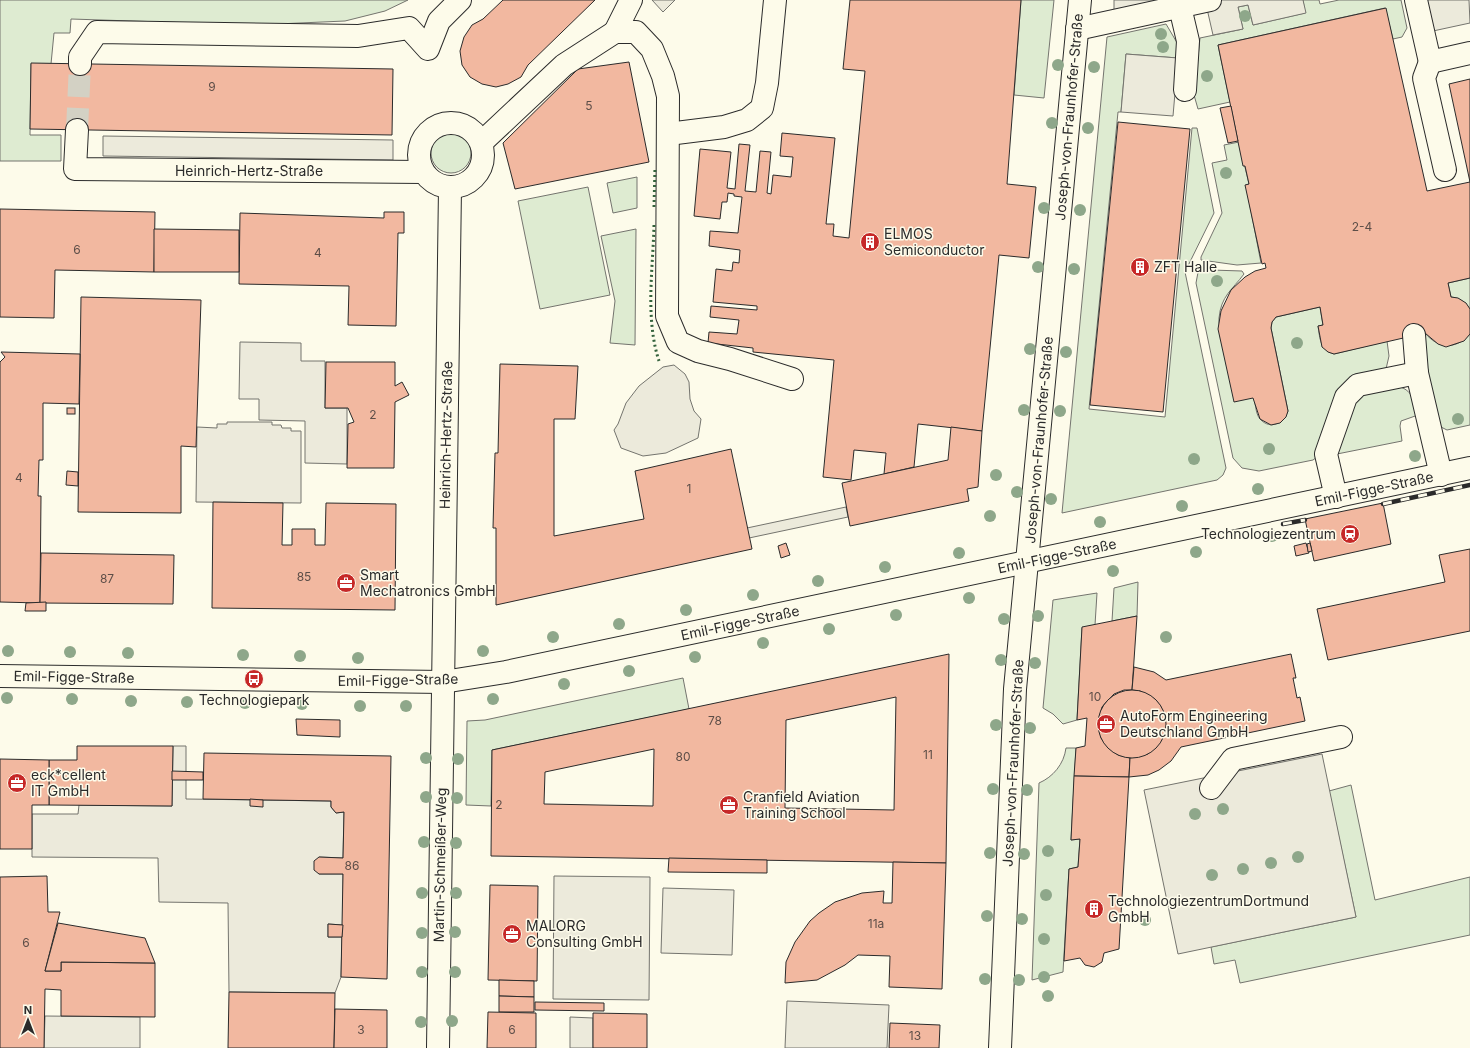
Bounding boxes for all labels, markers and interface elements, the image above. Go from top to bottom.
street label: Joseph-von-Fraunhofer-Straße [1051,13,1086,221]
house number: 9 [208,79,216,94]
house number: 5 [585,98,593,113]
street label: Heinrich-Hertz-Straße [175,162,323,179]
house number: 2-4 [1352,219,1373,234]
place label: ELMOS Semiconductor [884,225,984,258]
building icon: ELMOS Semiconductor [859,231,881,253]
house number: 6 [73,242,81,257]
house number: 4 [314,245,322,260]
building icon: ZFT Halle [1129,256,1151,278]
place label: ZFT Halle [1154,258,1217,275]
street label: Joseph-von-Fraunhofer-Straße [1021,336,1056,544]
street label: Heinrich-Hertz-Straße [436,361,455,509]
house number: 2 [369,407,377,422]
street label: Emil-Figge-Straße [1313,468,1435,509]
house number: 4 [15,470,23,485]
house number: 1 [687,481,691,496]
station icon: Technologiezentrum [1339,523,1361,545]
place label: Technologiezentrum [1201,525,1336,542]
street label: Emil-Figge-Straße [996,535,1118,576]
place label: Smart Mechatronics GmbH [360,566,496,599]
house number: 85 [297,569,311,584]
house number: 87 [100,571,114,586]
office icon: Smart Mechatronics GmbH [335,572,357,594]
street label: Emil-Figge-Straße [679,602,801,643]
street label: Joseph-von-Fraunhofer-Straße [999,659,1026,867]
street label: Emil-Figge-Straße [13,667,135,686]
bus stop icon: Technologiepark [243,668,265,690]
street label: Emil-Figge-Straße [337,670,459,689]
house number: 10 [1089,689,1101,704]
place label: Technologiepark [199,691,310,708]
place label: AutoForm Engineering Deutschland GmbH [1120,707,1268,740]
house number: 78 [708,713,722,728]
office icon: AutoForm Engineering Deutschland GmbH [1095,713,1117,735]
house number: 11 [923,747,933,762]
house number: 80 [676,749,691,764]
place label: eck*cellent IT GmbH [31,766,106,799]
office icon: eck*cellent IT GmbH [6,772,28,794]
street label: Martin-Schmeißer-Weg [430,787,449,943]
place label: Cranfield Aviation Training School [743,788,860,821]
office icon: Cranfield Aviation Training School [718,794,740,816]
house number: 2 [495,797,503,812]
house number: 86 [345,858,359,873]
place label: TechnologiezentrumDortmund GmbH [1108,892,1309,925]
building icon: TechnologiezentrumDortmund GmbH [1083,898,1105,920]
house number: 11a [868,916,884,931]
place label: MALORG Consulting GmbH [526,917,643,950]
office icon: MALORG Consulting GmbH [501,923,523,945]
house number: 6 [22,935,30,950]
north arrow [8,1000,48,1040]
text: N [24,1003,32,1017]
house number: 3 [357,1022,365,1037]
house number: 6 [508,1022,516,1037]
house number: 13 [909,1028,921,1043]

